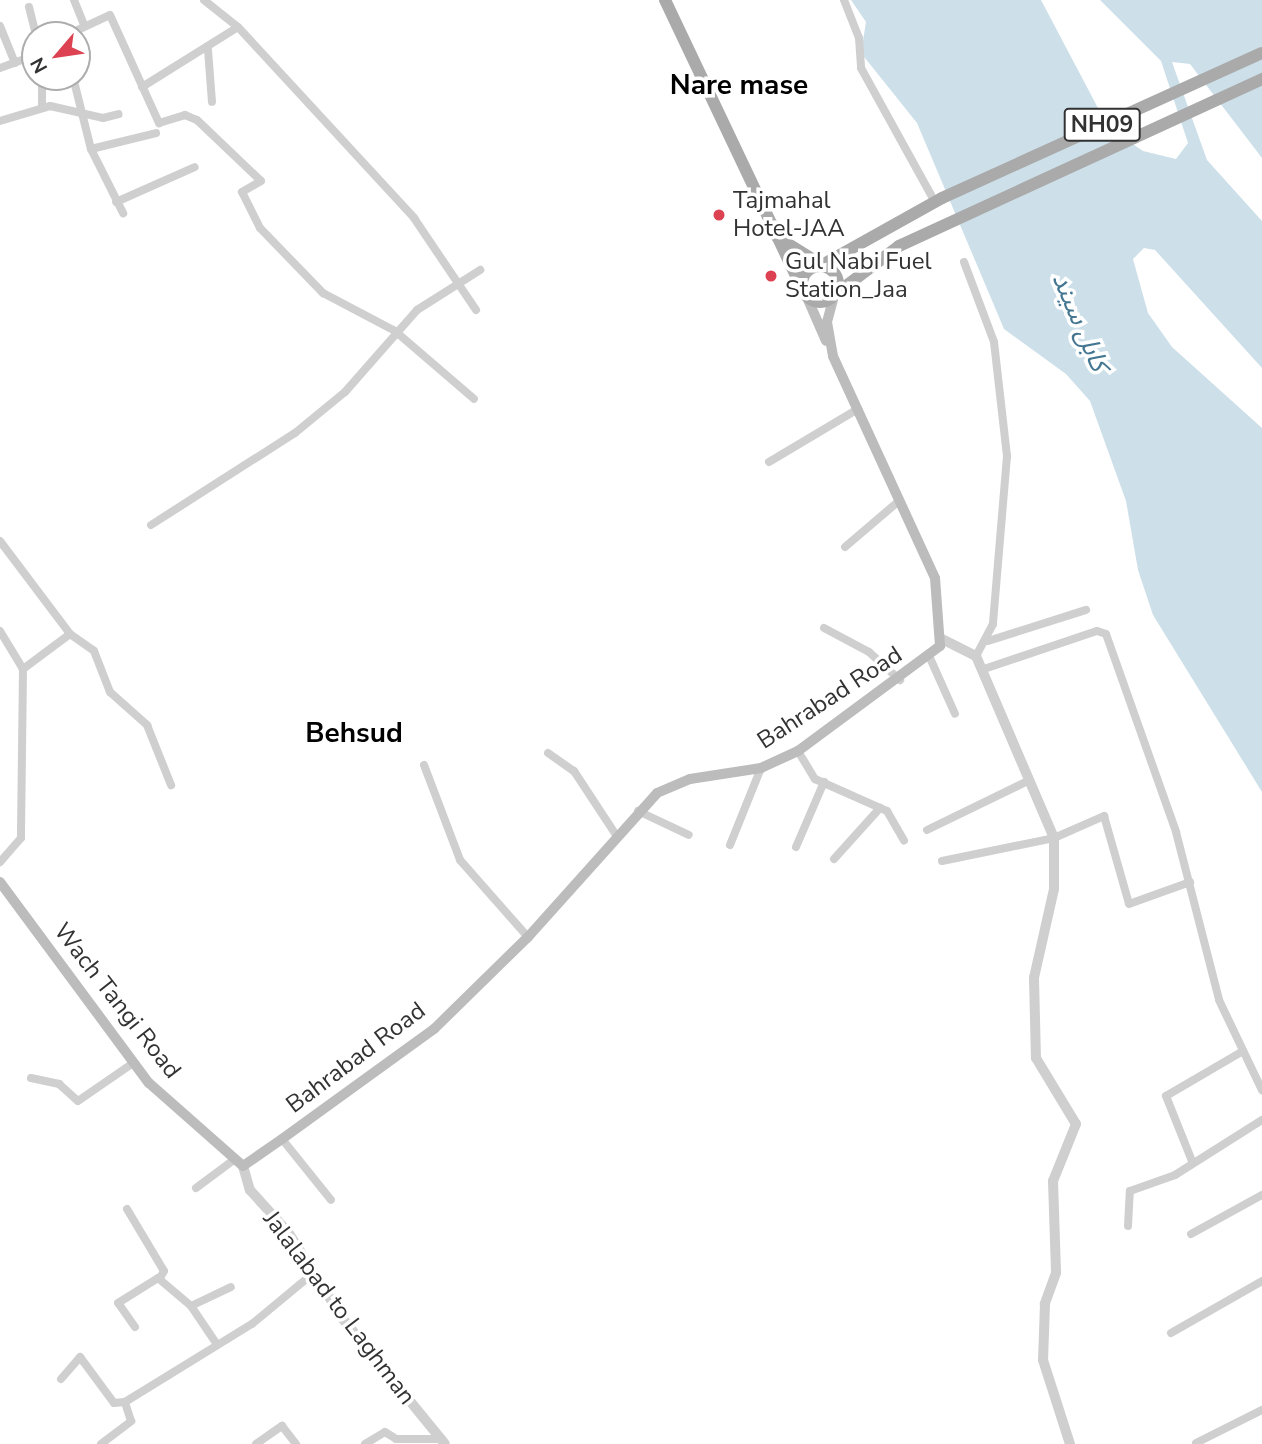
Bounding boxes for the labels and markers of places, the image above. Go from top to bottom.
place label: Tajmahal Hotel-JAA [733,187,845,243]
marker: Tajmahal Hotel-JAA [711,207,727,223]
place label: Gul Nabi Fuel Station_Jaa [785,248,932,304]
marker: Gul Nabi Fuel Station_Jaa [763,268,779,284]

